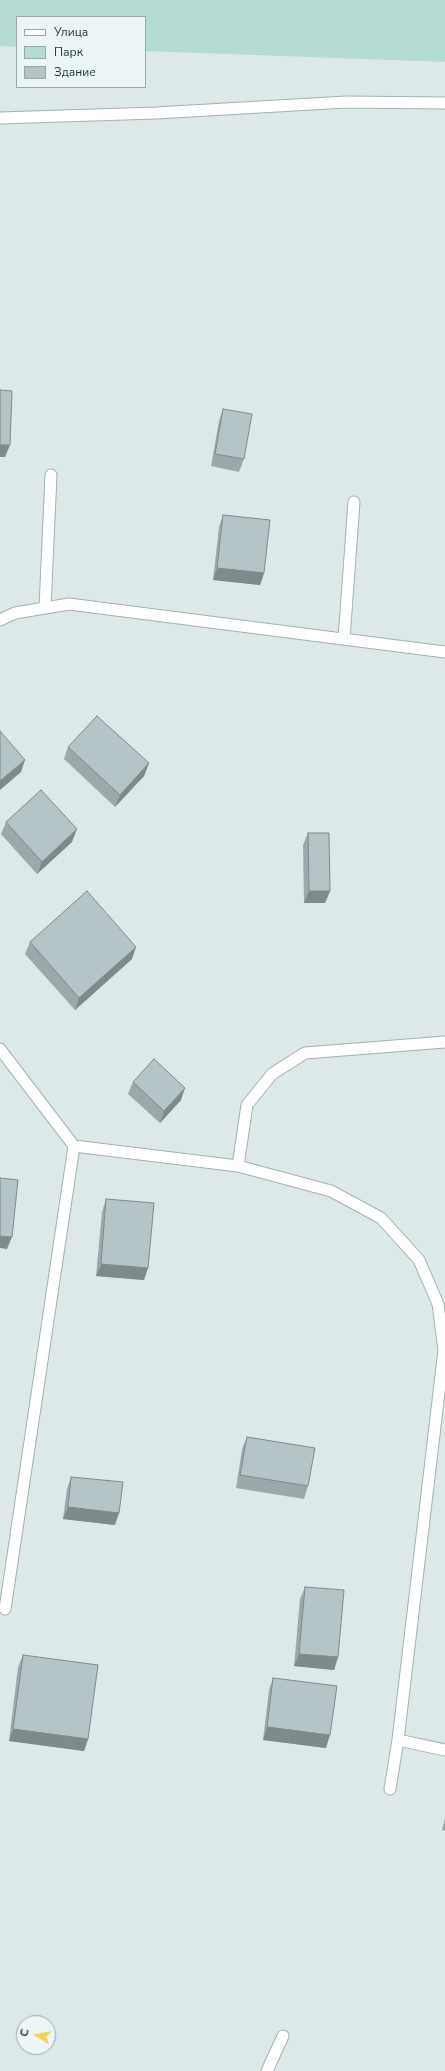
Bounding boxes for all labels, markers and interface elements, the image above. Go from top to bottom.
legend [16,16,146,88]
text: Улица [54,24,88,40]
text: Парк [54,44,83,60]
text: Здание [54,64,96,80]
north arrow [16,2015,56,2055]
text: С [17,2028,33,2038]

